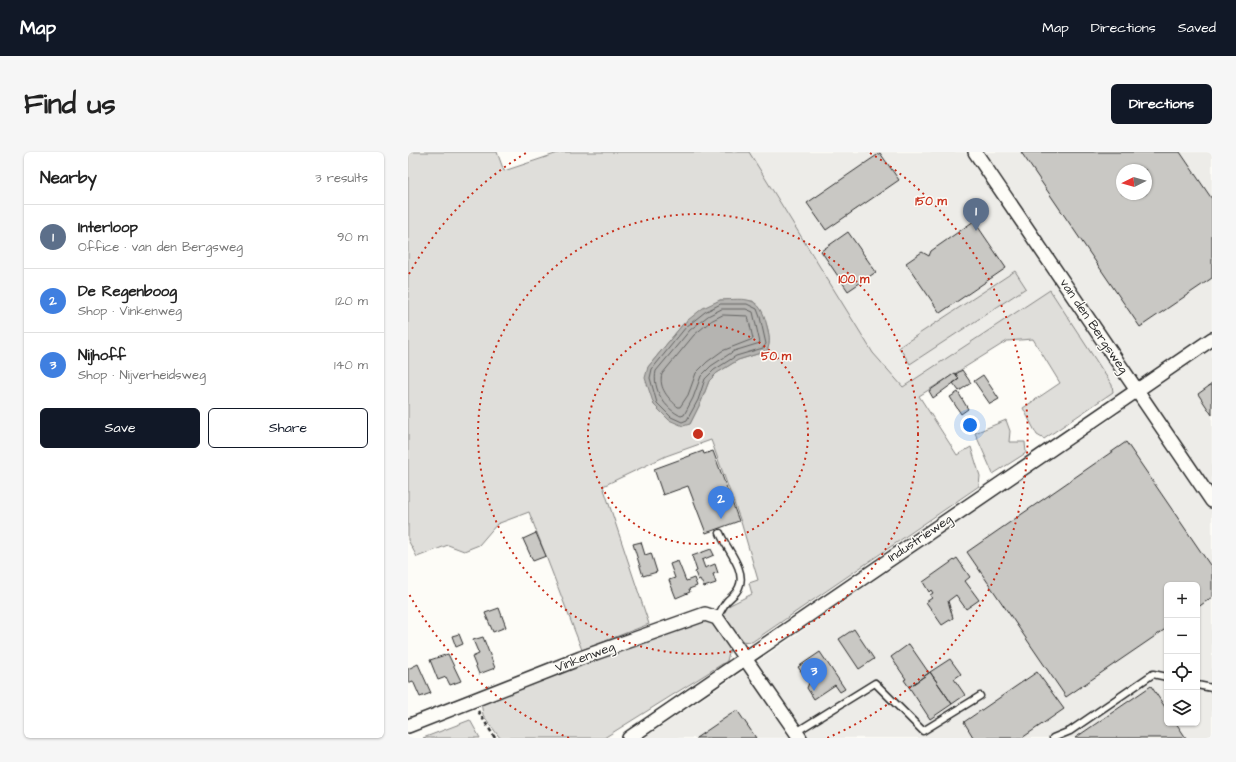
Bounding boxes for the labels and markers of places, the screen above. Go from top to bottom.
pin: 1 [963,198,989,231]
centre of rings [691,427,705,441]
pin: 2 [708,486,734,519]
pin: 3 [801,658,827,691]

